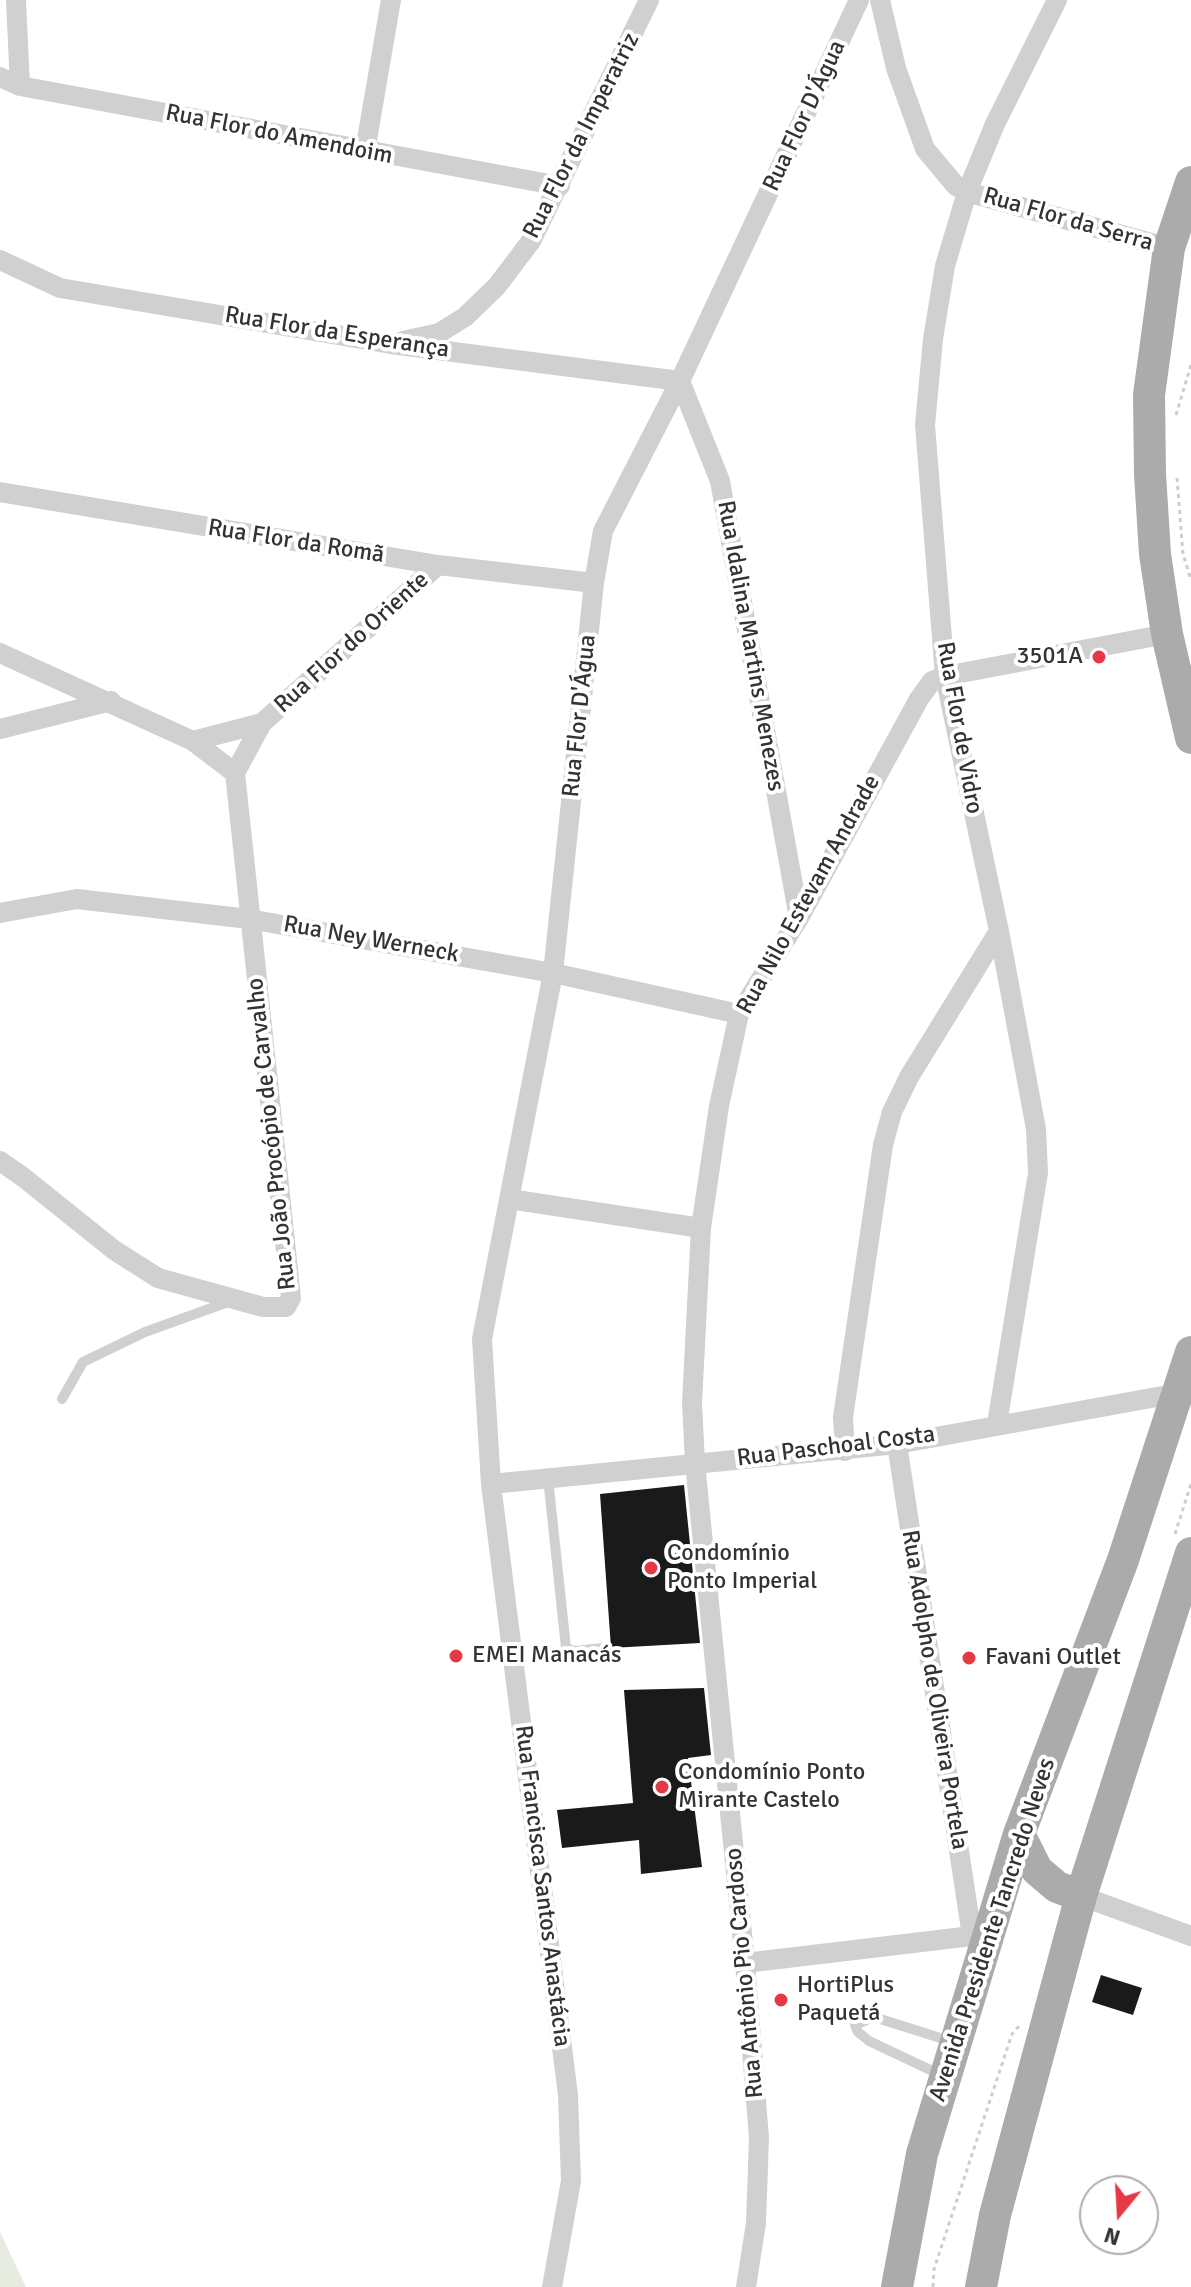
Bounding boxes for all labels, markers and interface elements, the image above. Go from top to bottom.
street label: Rua Flor da Imperatriz [518,28,646,244]
street label: Rua Flor D'Água [757,36,853,196]
street label: Rua Flor do Amendoim [163,99,395,171]
street label: Rua Flor da Serra [980,182,1156,258]
street label: Rua Flor da Esperança [223,301,451,365]
street label: Rua Idalina Martins Menezes [710,498,790,794]
street label: Rua Flor da Romã [206,514,386,570]
street label: Rua Flor do Oriente [269,566,435,720]
street label: Rua Flor D'Água [557,633,603,799]
street label: Rua Flor de Vidro [930,640,988,816]
place label: 3501A [1016,643,1083,671]
marker: 3501A [1090,648,1108,666]
street label: Rua Nilo Estevam Andrade [731,770,887,1020]
street label: Rua Ney Werneck [281,910,461,970]
street label: Rua João Procópio de Carvalho [241,976,303,1292]
street label: Rua Paschoal Costa [735,1421,937,1473]
street label: Rua Adolpho de Oliveira Portela [894,1528,974,1852]
place label: Condomínio Ponto Imperial [667,1540,817,1596]
marker: Condomínio Ponto Imperial [642,1559,660,1577]
place label: EMEI Manacás [472,1642,622,1670]
place label: Favani Outlet [985,1644,1121,1672]
marker: EMEI Manacás [447,1647,465,1665]
marker: Favani Outlet [960,1649,978,1667]
street label: Rua Francisca Santos Anastácia [508,1724,576,2048]
street label: Avenida Presidente Tancredo Neves [924,1755,1062,2105]
place label: Condomínio Ponto Mirante Castelo [678,1759,865,1815]
marker: Condomínio Ponto Mirante Castelo [653,1778,671,1796]
street label: Rua Antônio Pio Cardoso [720,1847,770,2099]
place label: HortiPlus Paquetá [797,1972,894,2028]
marker: HortiPlus Paquetá [772,1991,790,2009]
north arrow [1079,2175,1159,2255]
text: N [1101,2221,1124,2252]

